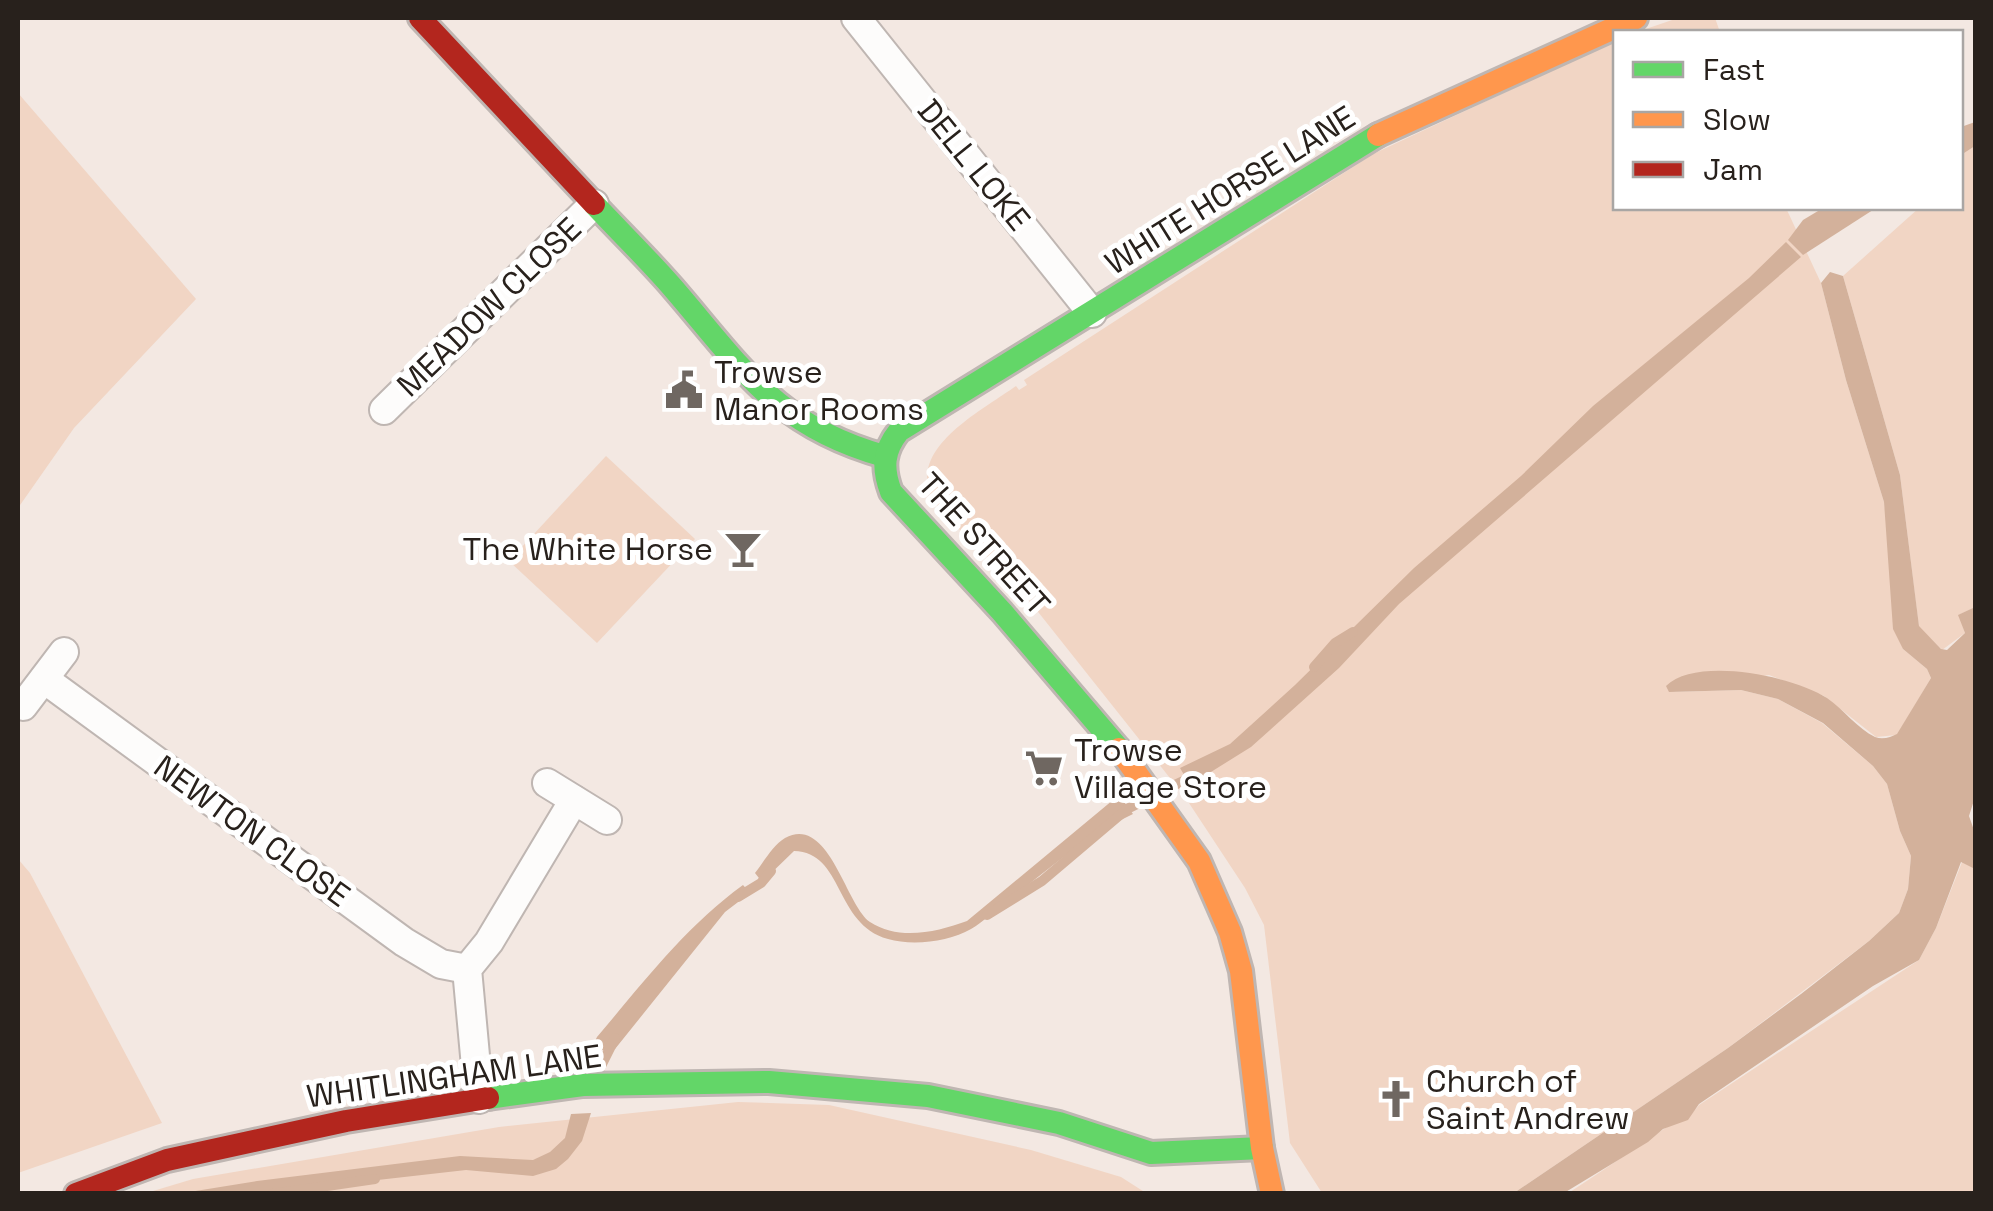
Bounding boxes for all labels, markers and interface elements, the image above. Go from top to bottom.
legend [1613,30,1963,210]
text: Fast [1703,50,1765,89]
street label: DELL LOKE [909,91,1039,239]
street label: WHITE HORSE LANE [1098,97,1362,283]
text: Slow [1703,100,1771,139]
text: Jam [1703,150,1763,189]
street label: MEADOW CLOSE [389,209,589,405]
place label: Trowse Manor Rooms [714,352,924,429]
public building icon: Trowse Manor Rooms [663,369,705,411]
street label: THE STREET [909,464,1059,624]
bar icon: The White Horse [722,528,764,570]
place label: The White Horse [463,529,713,569]
place label: Trowse Village Store [1074,730,1267,807]
street label: NEWTON CLOSE [146,747,358,915]
supermarket icon: Trowse Village Store [1023,747,1065,789]
street label: WHITLINGHAM LANE [304,1036,604,1116]
place label: Church of Saint Andrew [1426,1061,1630,1138]
church icon: Church of Saint Andrew [1375,1078,1417,1120]

